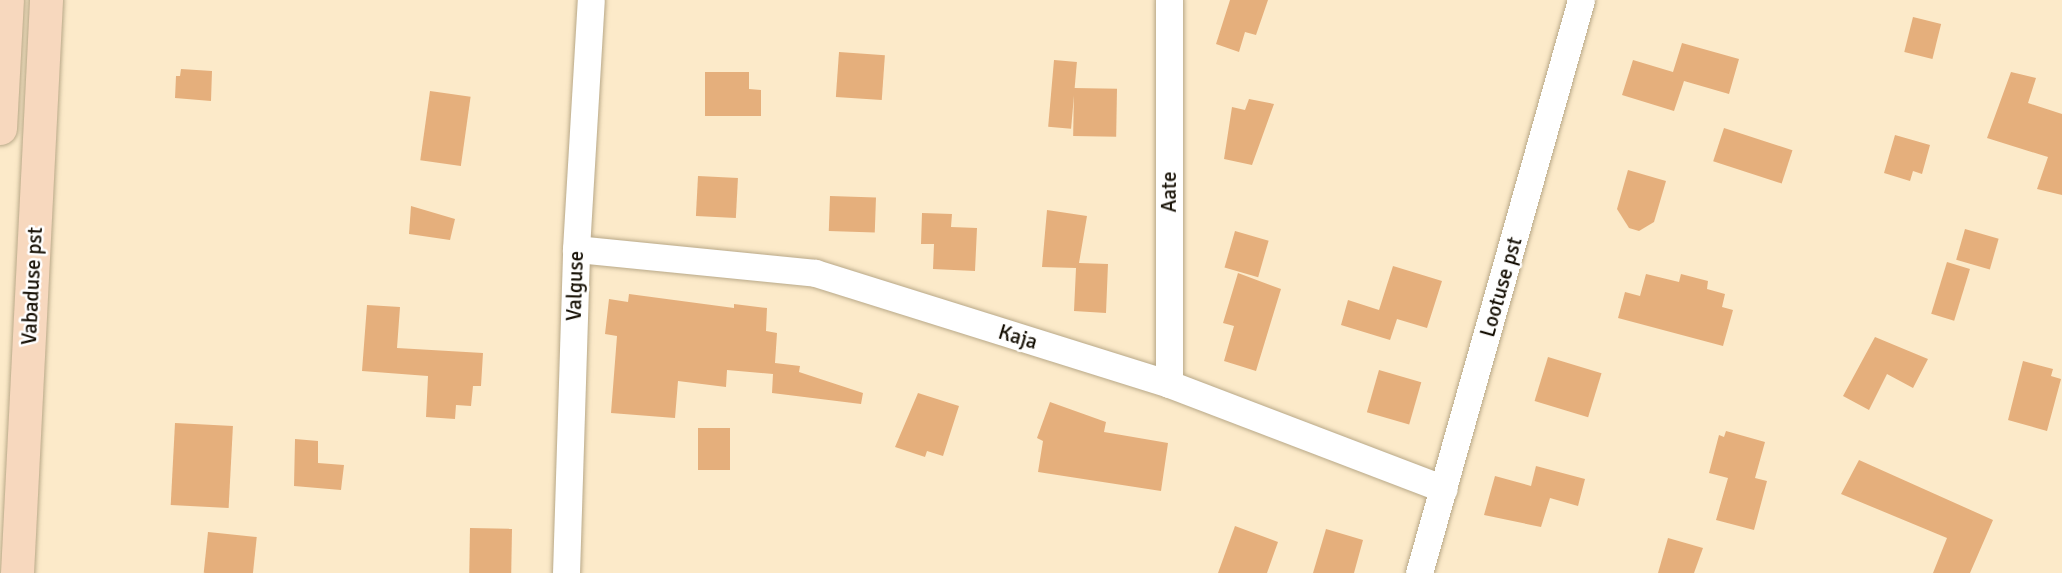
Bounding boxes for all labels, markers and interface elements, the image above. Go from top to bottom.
street label: Aate [1156,172,1182,212]
street label: Vabaduse pst [16,226,48,346]
street label: Lootuse pst [1475,234,1527,340]
street label: Valguse [561,250,589,322]
street label: Kaja [995,319,1041,355]

